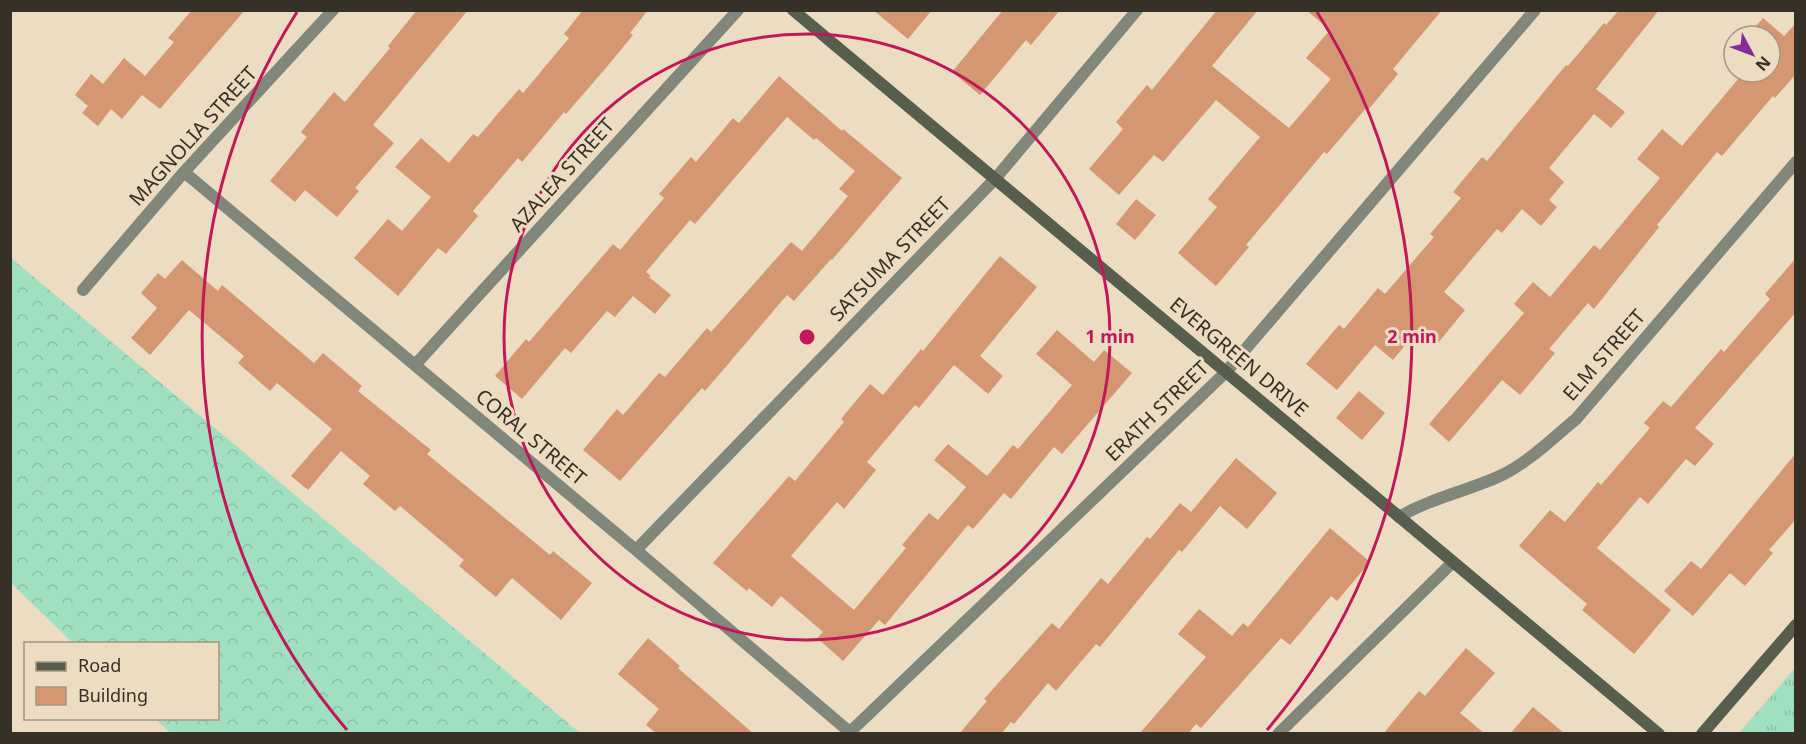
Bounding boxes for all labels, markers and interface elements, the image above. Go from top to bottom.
north arrow [1722,24,1782,84]
text: N [1751,52,1776,76]
street label: MAGNOLIA STREET [123,60,263,211]
street label: AZALEA STREET [503,112,620,237]
street label: SATSUMA STREET [823,191,956,327]
street label: EVERGREEN DRIVE [1164,291,1314,423]
street label: ELM STREET [1556,303,1651,406]
text: 1 min [1085,324,1135,348]
text: 2 min [1387,324,1437,348]
centre of rings [797,327,817,347]
street label: ERATH STREET [1099,354,1214,467]
street label: CORAL STREET [470,382,592,491]
legend [24,642,219,720]
text: Road [78,653,121,677]
text: Building [78,683,148,707]

